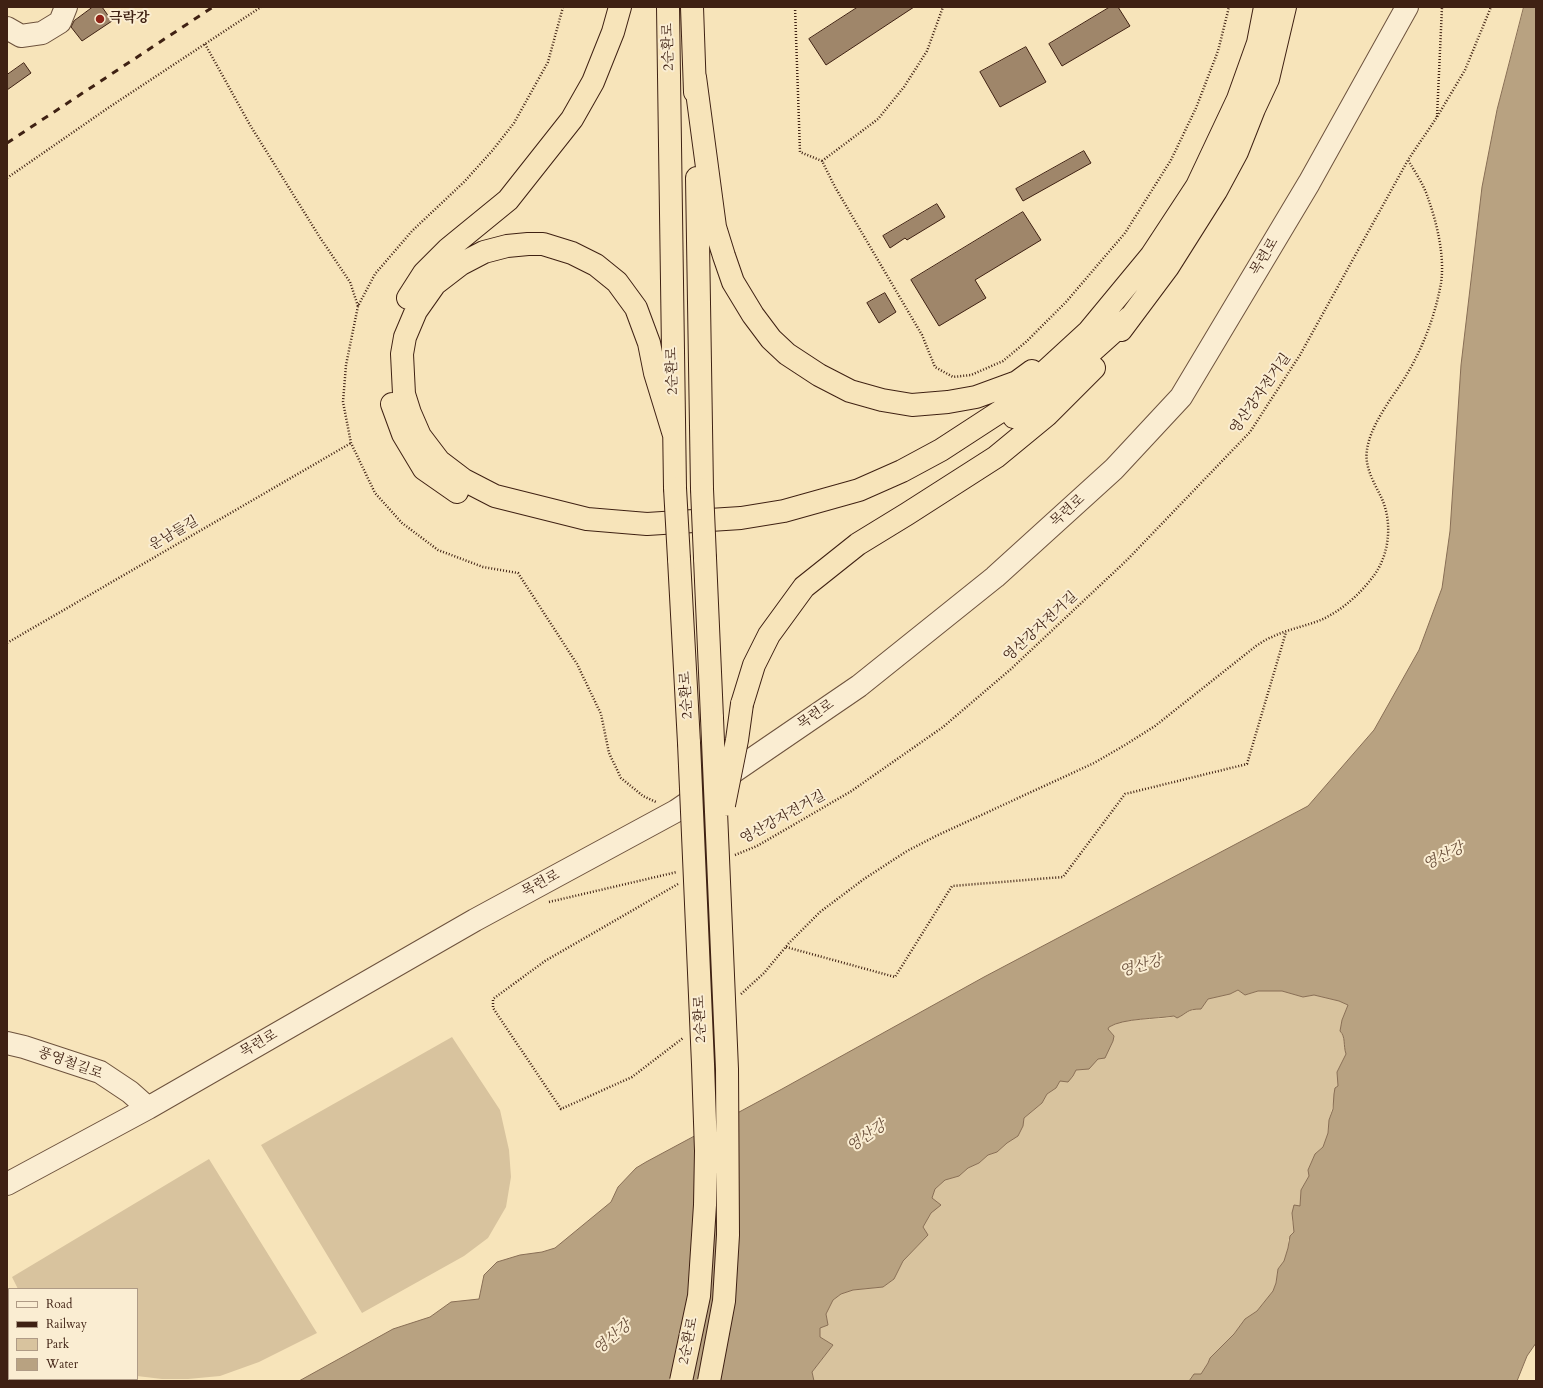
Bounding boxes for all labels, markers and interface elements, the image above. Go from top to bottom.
place label: 극락강 [109,11,150,27]
marker: 극락강 [94,13,106,25]
street label: 2순환로 [660,23,678,71]
street label: 목련로 [1247,235,1283,279]
street label: 2순환로 [664,347,682,395]
street label: 영산강자전거길 [1227,350,1295,438]
street label: 목련로 [1047,491,1089,531]
street label: 운남들길 [146,513,202,555]
street label: 영산강자전거길 [1001,589,1081,665]
street label: 2순환로 [677,671,697,719]
street label: 목련로 [795,696,837,734]
street label: 영산강자전거길 [738,788,828,848]
water label: 영산강 [1421,839,1467,875]
street label: 목련로 [519,867,563,901]
water label: 영산강 [1118,952,1164,982]
street label: 2순환로 [692,995,710,1043]
street label: 목련로 [237,1027,281,1061]
street label: 풍영철길로 [35,1045,105,1083]
water label: 영산강 [844,1117,890,1157]
legend [8,1288,138,1380]
text: Road [46,1296,72,1312]
text: Railway [46,1316,87,1332]
street label: 2순환로 [676,1316,702,1366]
water label: 영산강 [591,1317,635,1359]
text: Park [46,1336,69,1352]
text: Water [46,1356,78,1372]

